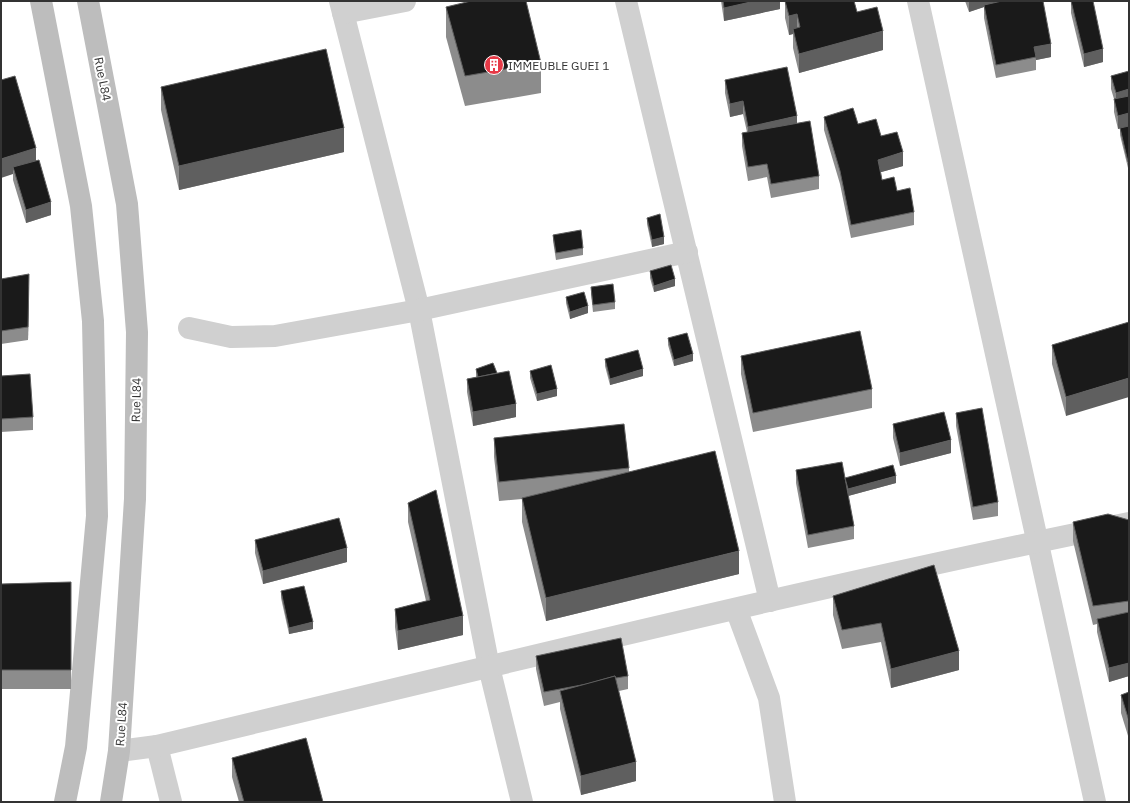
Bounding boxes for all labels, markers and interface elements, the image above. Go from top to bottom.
building icon: IMMEUBLE GUEI 1 [483,54,505,76]
street label: Rue L84 [91,56,115,102]
place label: IMMEUBLE GUEI 1 [508,58,609,73]
street label: Rue L84 [128,378,144,422]
street label: Rue L84 [112,701,130,747]

